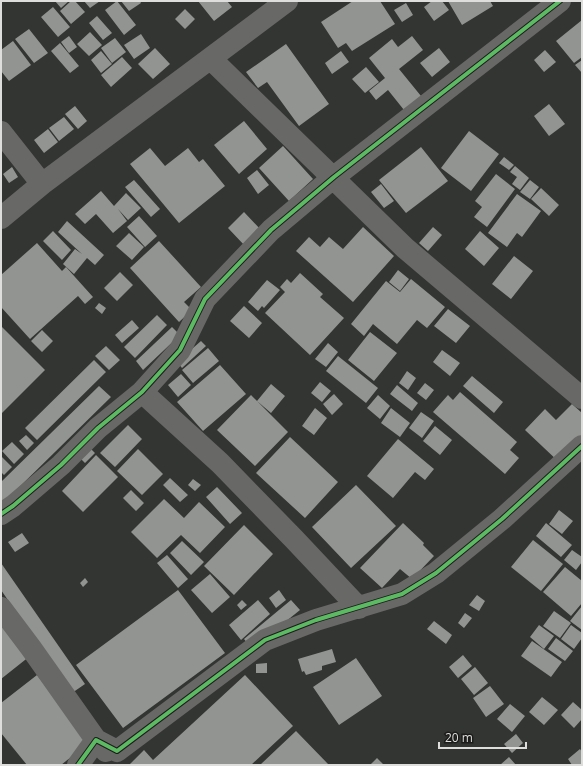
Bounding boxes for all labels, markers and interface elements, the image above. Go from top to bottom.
scale bar [439,724,526,750]
text: 20 m [445,729,473,746]

